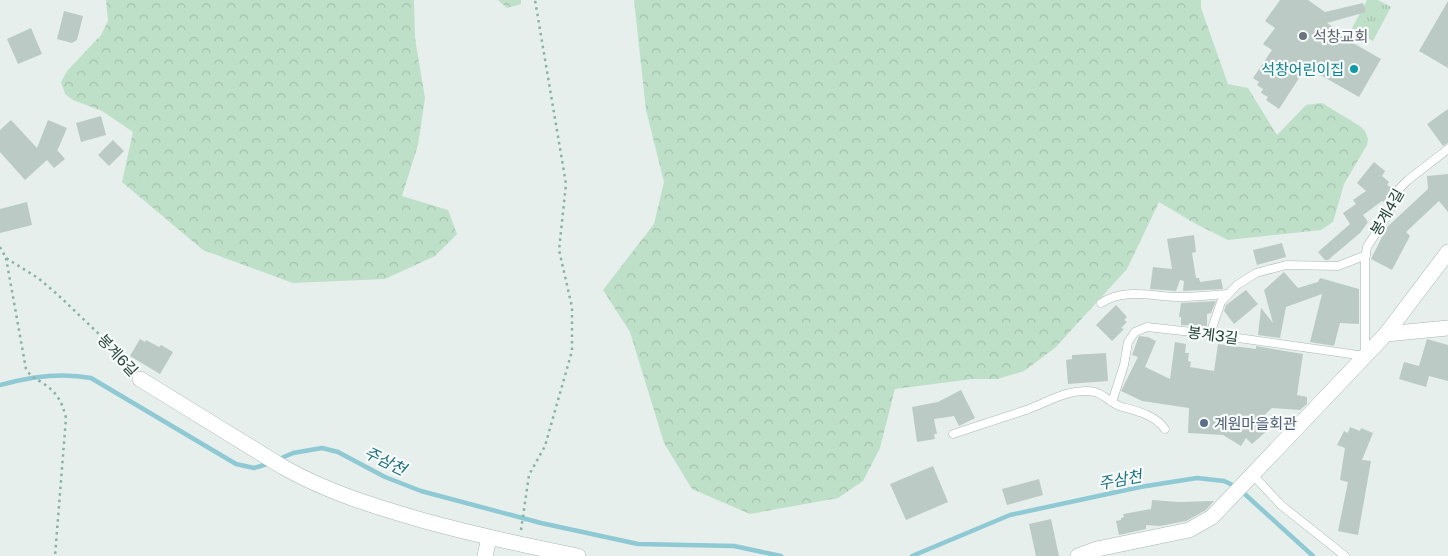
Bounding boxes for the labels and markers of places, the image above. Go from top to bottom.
place label: 석창교회 [1313,28,1368,45]
marker: 석창교회 [1297,30,1309,42]
place label: 석창어린이집 [1261,61,1344,78]
marker: 석창어린이집 [1348,63,1360,75]
place label: 계원마을회관 [1214,415,1297,432]
marker: 계원마을회관 [1198,417,1210,429]

